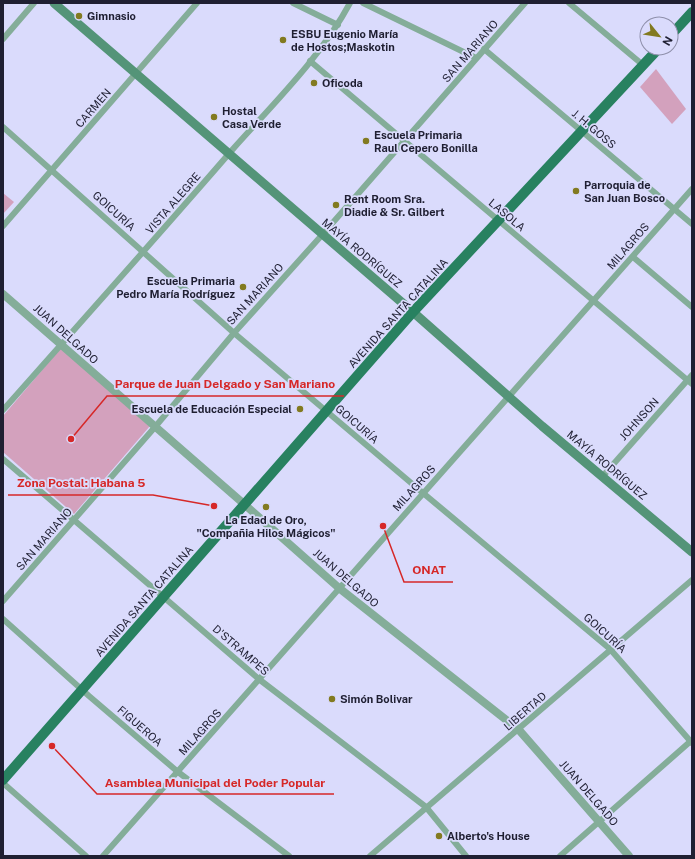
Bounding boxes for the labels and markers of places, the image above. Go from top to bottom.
place label: Gimnasio [87,10,136,22]
marker: Gimnasio [74,11,84,21]
place label: ESBU Eugenio María de Hostos;Maskotin [291,28,398,53]
marker: ESBU Eugenio María de Hostos;Maskotin [278,35,288,45]
place label: Oficoda [322,77,363,89]
marker: Oficoda [309,78,319,88]
place label: Hostal Casa Verde [222,105,281,130]
marker: Hostal Casa Verde [209,112,219,122]
place label: Escuela Primaria Raul Cepero Bonilla [374,129,478,154]
marker: Escuela Primaria Raul Cepero Bonilla [361,136,371,146]
place label: Parroquia de San Juan Bosco [584,179,665,204]
marker: Parroquia de San Juan Bosco [571,186,581,196]
place label: Rent Room Sra. Diadie & Sr. Gilbert [344,193,445,218]
marker: Rent Room Sra. Diadie & Sr. Gilbert [331,200,341,210]
place label: Escuela Primaria Pedro María Rodríguez [116,275,236,300]
marker: Escuela Primaria Pedro María Rodríguez [238,282,248,292]
callout: Parque de Juan Delgado y San Mariano [107,372,344,396]
place label: Escuela de Educación Especial [132,403,292,415]
marker: Escuela de Educación Especial [295,404,305,414]
callout: Zona Postal: Habana 5 [8,471,153,495]
marker: La Edad de Oro, "Compañia Hilos Mágicos" [261,502,271,512]
place label: La Edad de Oro, "Compañia Hilos Mágicos" [196,514,336,539]
callout: ONAT [404,558,453,582]
place label: Simón Bolivar [340,693,413,705]
marker: Simón Bolivar [327,694,337,704]
callout: Asamblea Municipal del Poder Popular [97,770,334,794]
place label: Alberto's House [447,830,530,842]
marker: Alberto's House [434,831,444,841]

